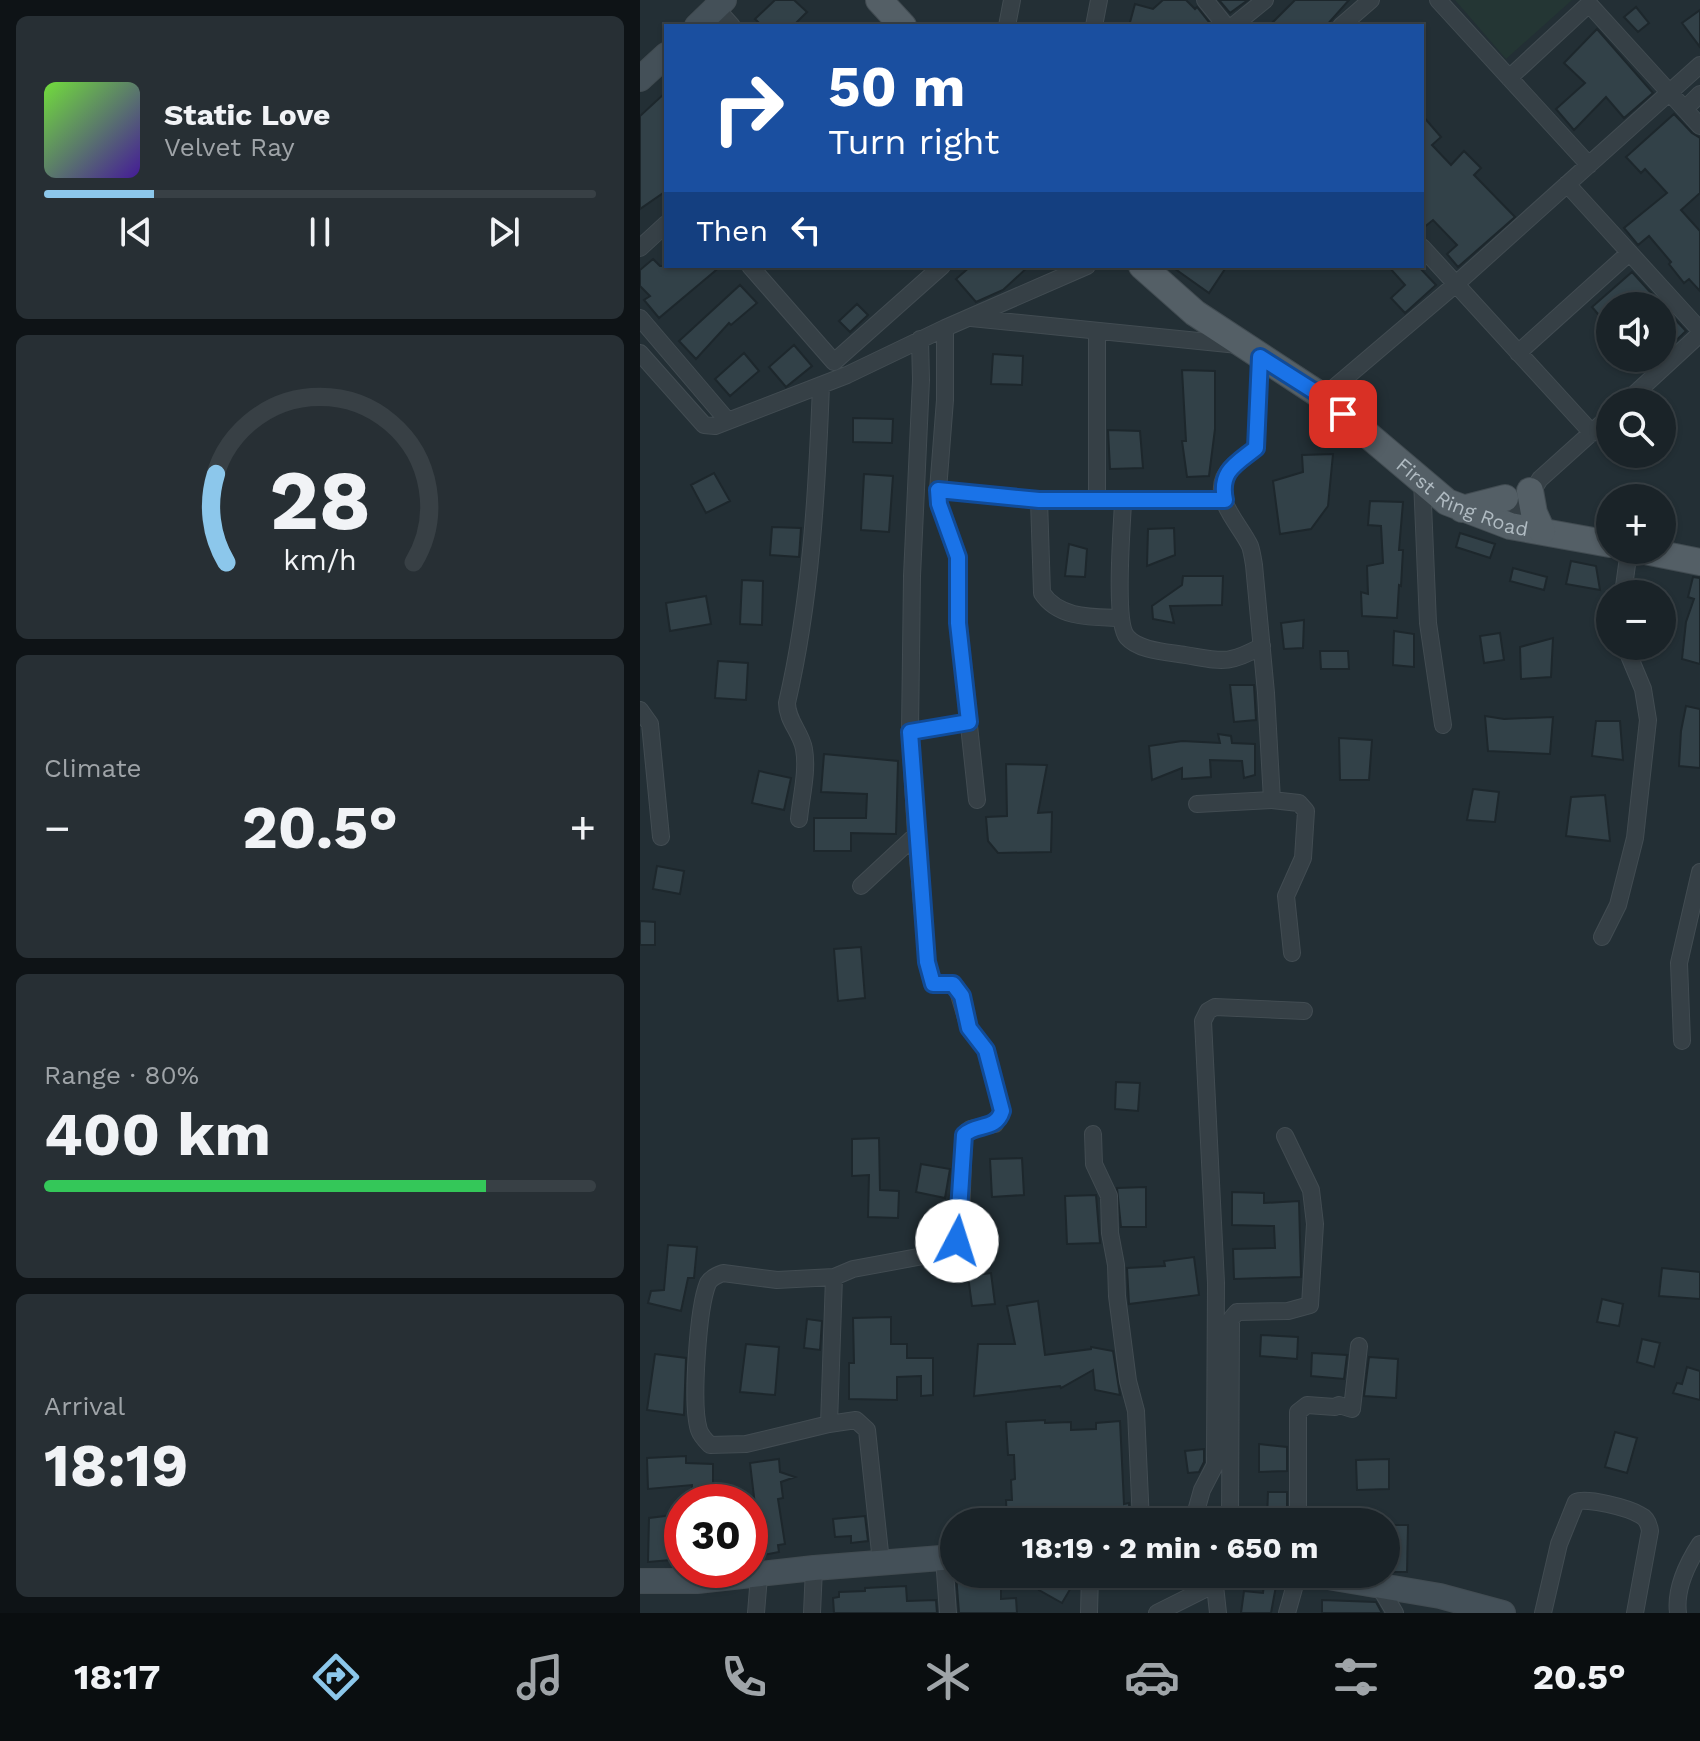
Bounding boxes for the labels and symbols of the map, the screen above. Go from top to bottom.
pin [1309,380,1377,448]
street label: First Ring Road [1391,452,1530,541]
position arrow [915,1199,999,1283]
speed limit sign: 30 [664,1484,768,1588]

